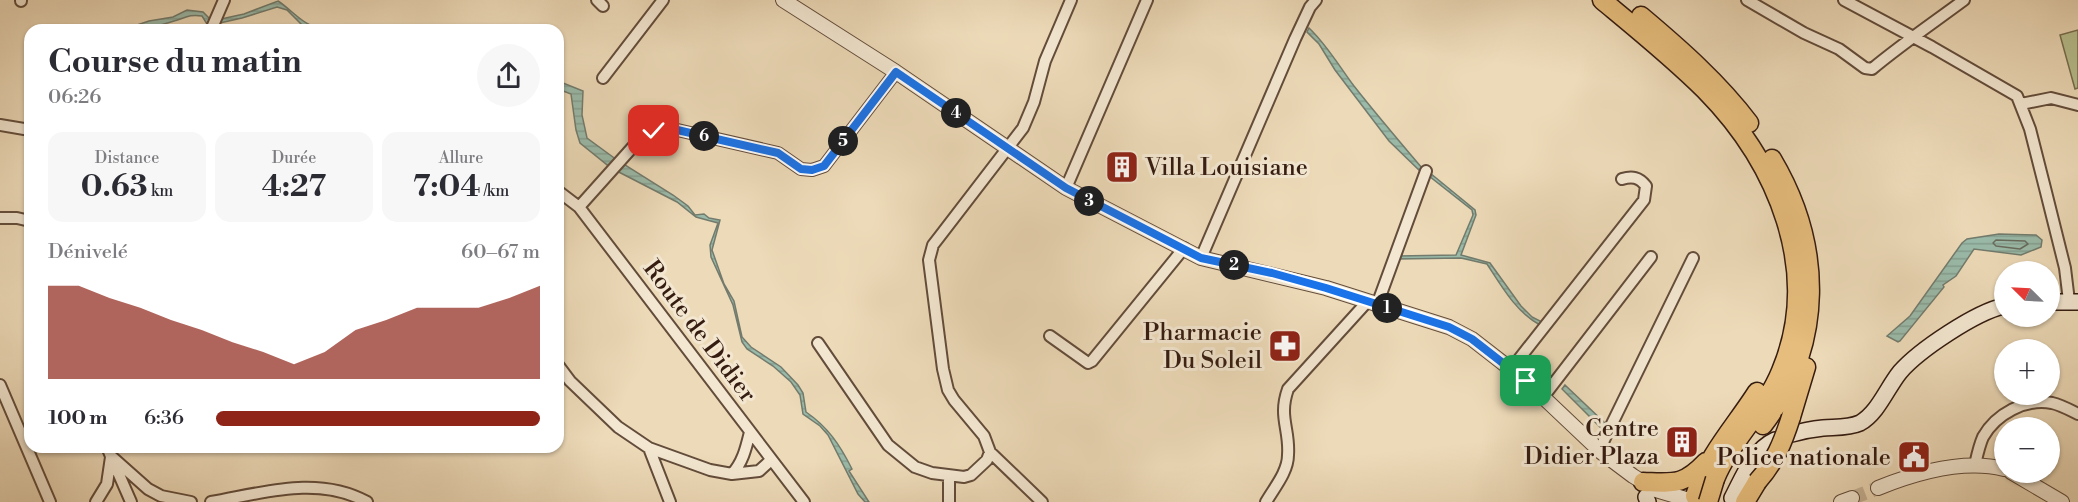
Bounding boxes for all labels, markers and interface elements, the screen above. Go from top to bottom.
text: Course du matin [48,42,302,83]
button: share [477,44,540,107]
text: 06:26 [48,85,101,110]
pin: 4 [941,98,971,128]
text: 4 [951,103,961,123]
pin [628,105,679,156]
icon: check [637,114,670,147]
pin: 6 [689,121,719,151]
text: 6 [699,126,709,146]
pin: 5 [828,126,858,156]
text: 5 [838,131,848,151]
text: Distance [95,148,159,168]
text: Durée [272,148,316,168]
text: Allure [439,148,483,168]
building icon: Villa Louisiane [1104,149,1140,185]
place label: Villa Louisiane [1144,153,1308,183]
text: 0.63 [81,168,148,206]
text: 4:27 [262,168,326,206]
text: 7:04 [413,168,481,206]
text: km [148,181,173,201]
text: /km [481,181,509,201]
pin: 3 [1074,186,1104,216]
text: 3 [1084,191,1094,211]
text: Dénivelé [48,240,128,265]
text: 60–67 m [461,240,540,265]
pin: 2 [1219,250,1249,280]
street label: Route de Didier [636,255,762,409]
text: 2 [1229,255,1239,275]
north arrow [1994,261,2060,327]
map controls [1994,261,2060,483]
pin: 1 [1372,293,1402,323]
text: 1 [1383,298,1391,318]
place label: Pharmacie Du Soleil [1143,318,1262,376]
pharmacy icon: Pharmacie Du Soleil [1267,328,1303,364]
button: + [1994,339,2060,405]
pin [1500,355,1551,406]
icon: arrive [1509,364,1542,397]
text: 100 m [48,406,107,431]
text: 6:36 [144,406,184,431]
place label: Centre Didier Plaza [1524,414,1660,472]
button: − [1994,417,2060,483]
building icon: Centre Didier Plaza [1664,424,1700,460]
public building icon: Police nationale [1896,439,1932,475]
place label: Police nationale [1716,443,1891,473]

